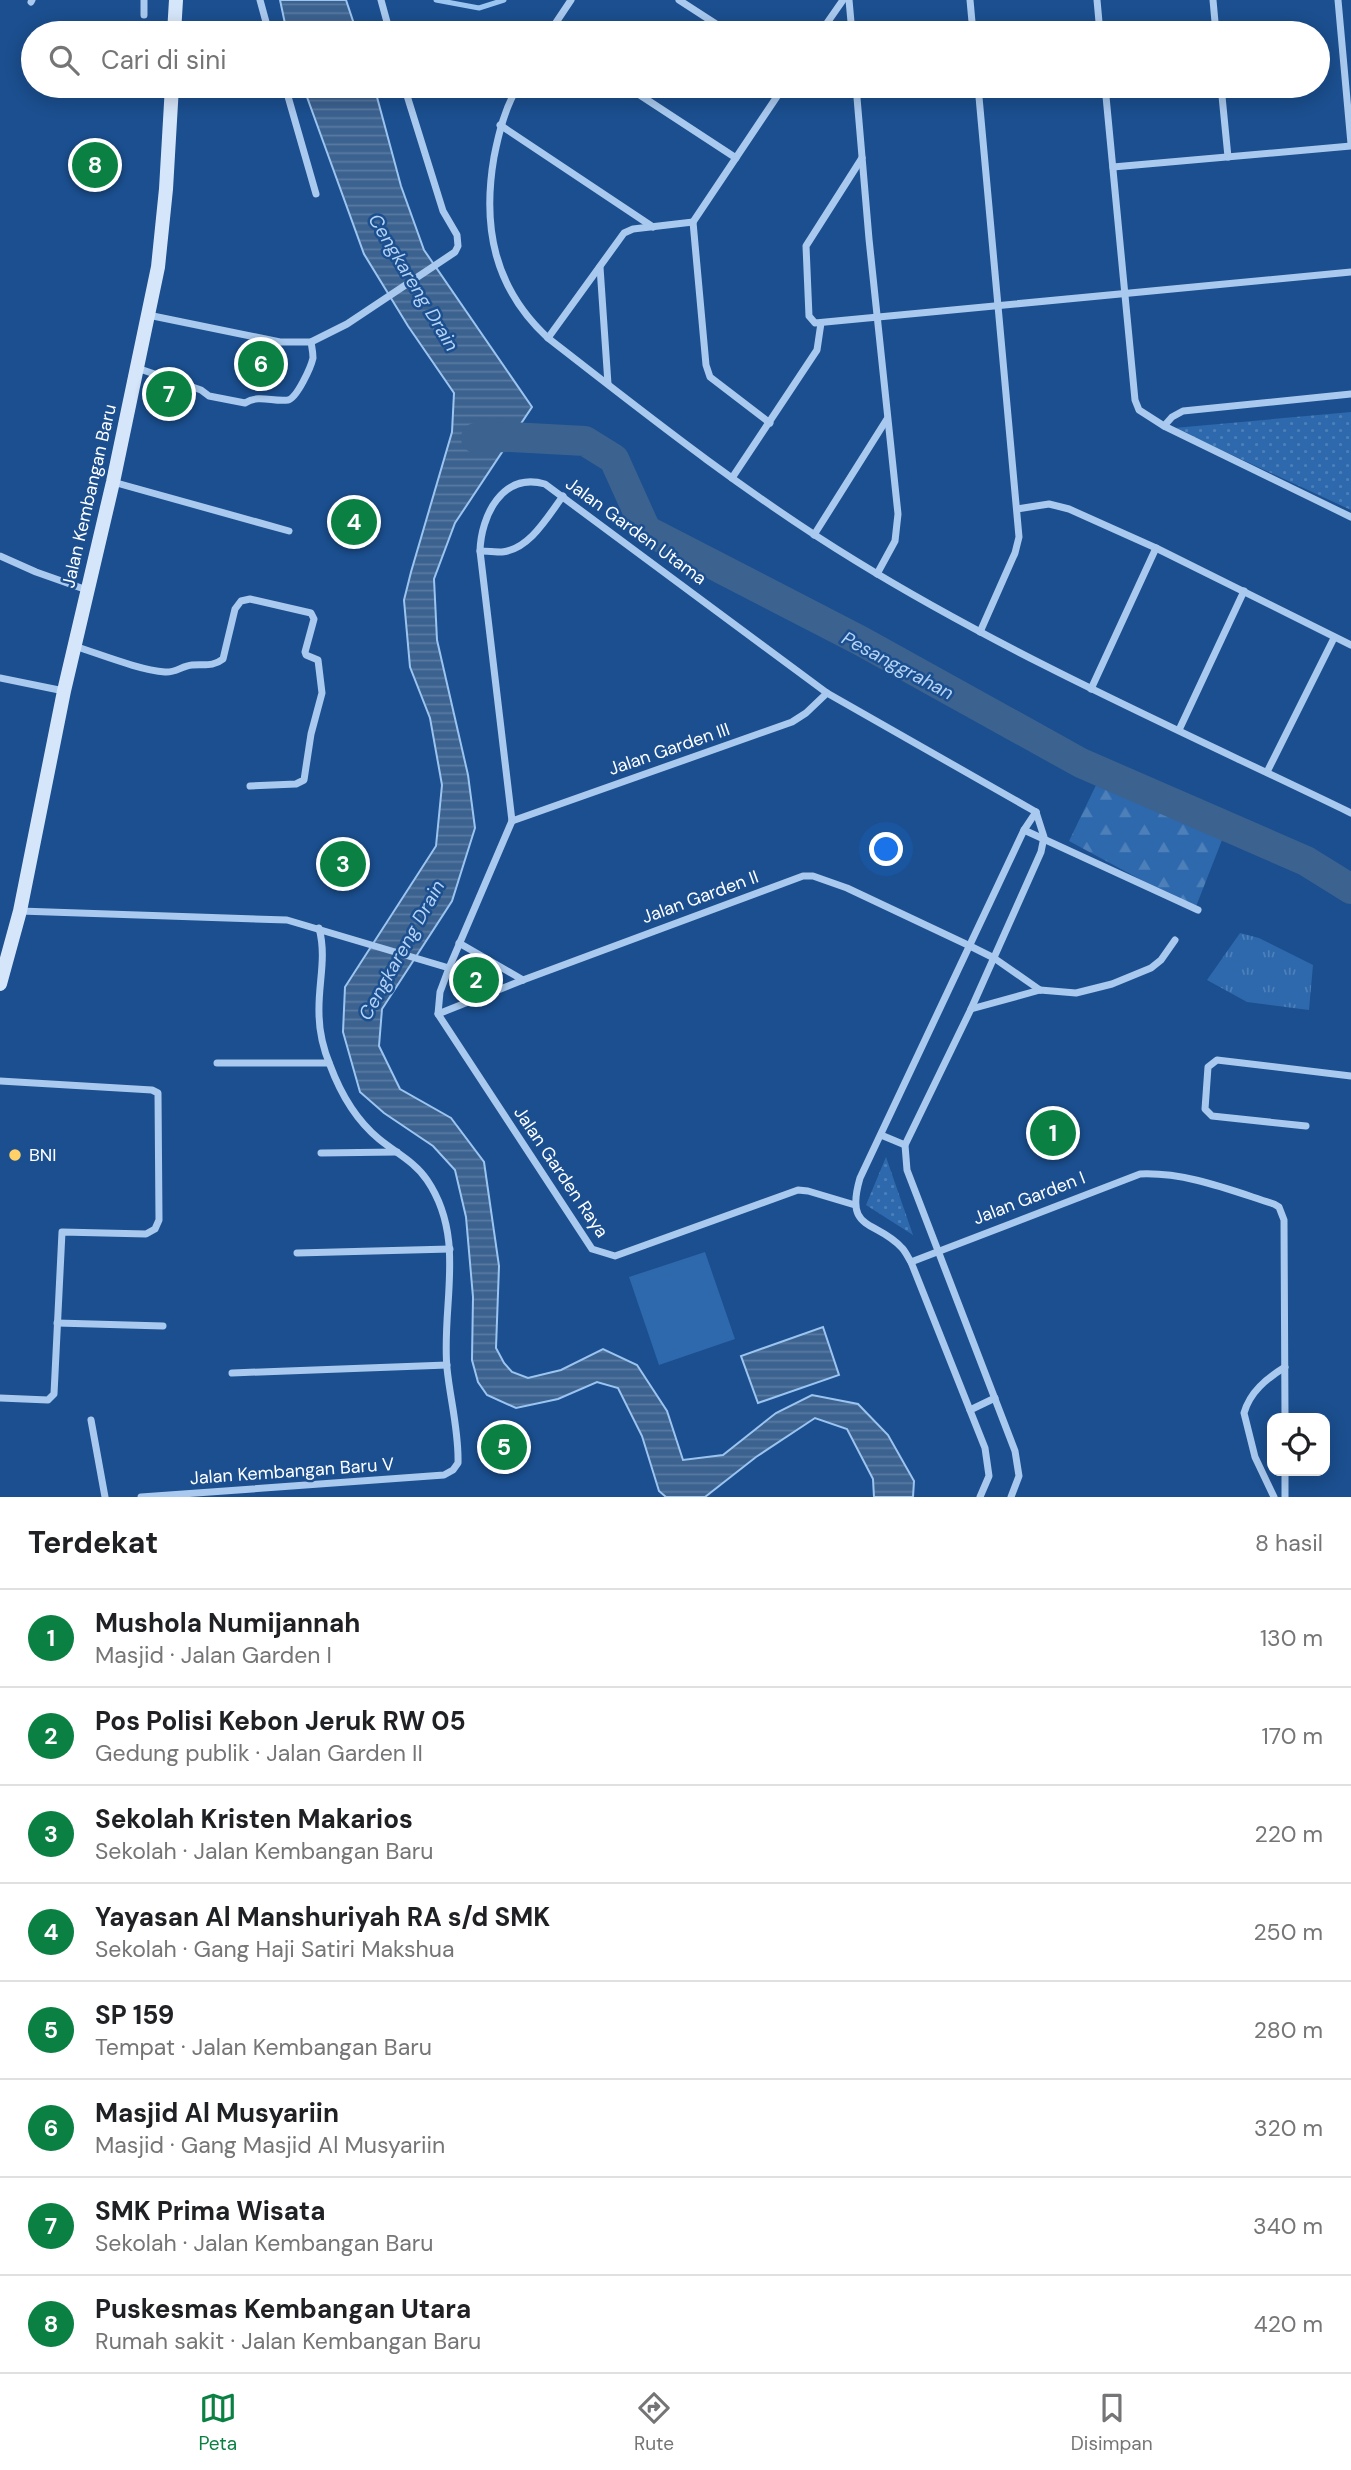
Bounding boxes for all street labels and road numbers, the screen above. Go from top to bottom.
street label: Jalan Kembangan Baru [56,402,122,590]
street label: Jalan Garden Utama [561,472,711,590]
street label: Jalan Garden III [605,717,733,781]
street label: Jalan Garden II [638,865,762,929]
street label: Jalan Garden Raya [508,1102,614,1242]
street label: Jalan Garden I [969,1166,1089,1230]
street label: Jalan Kembangan Baru V [189,1452,395,1490]

